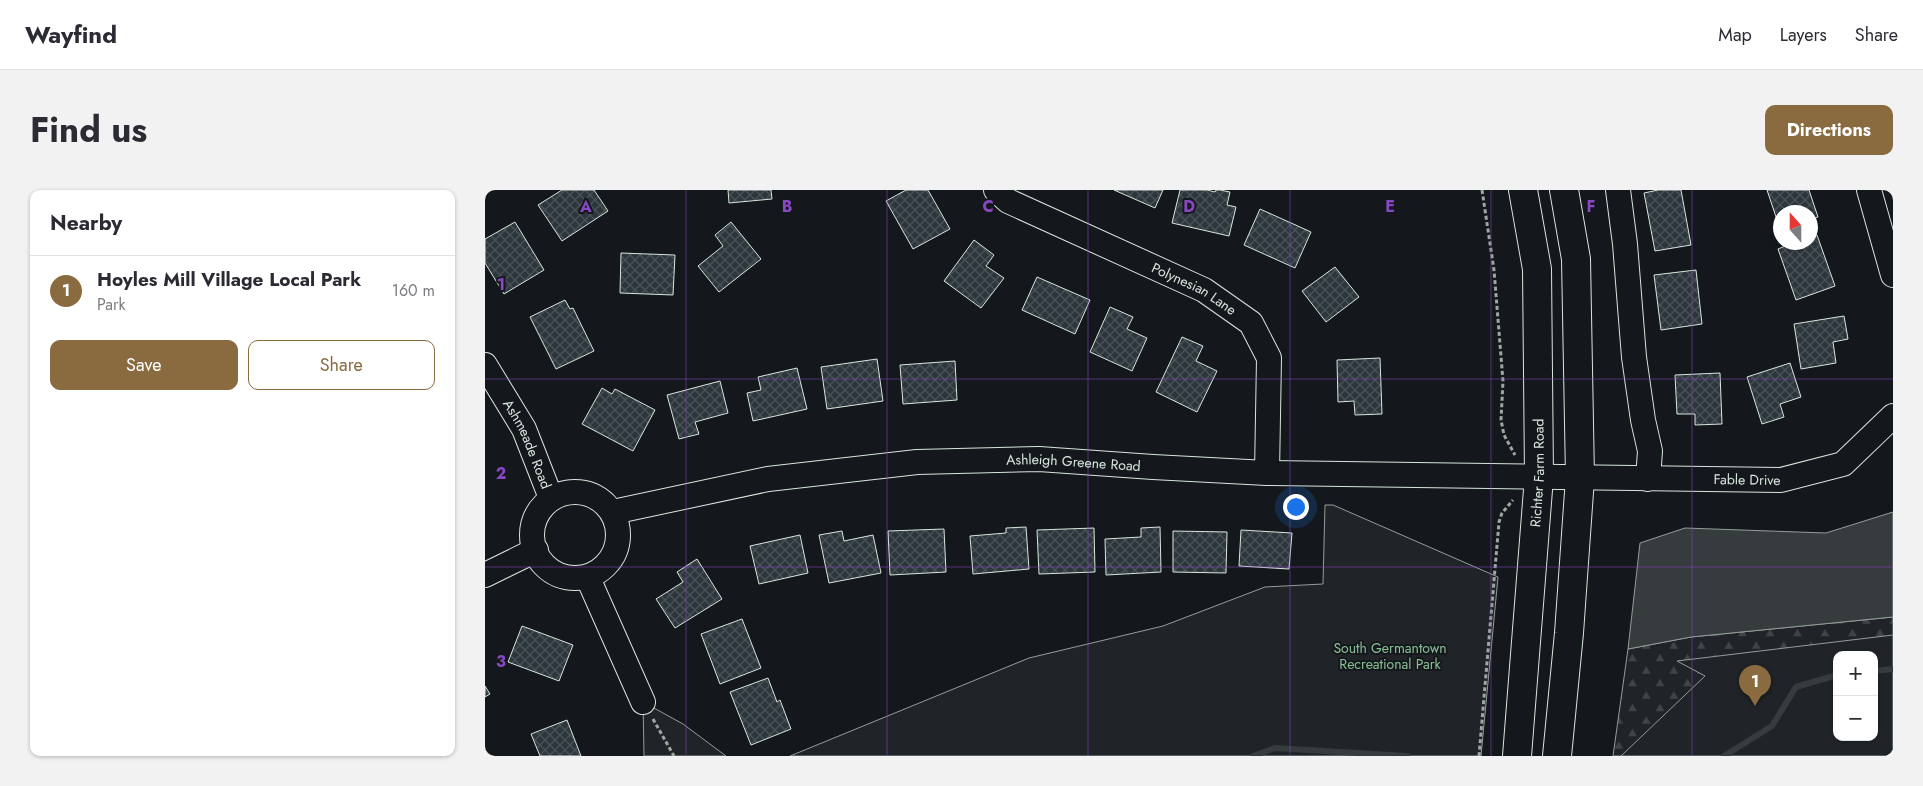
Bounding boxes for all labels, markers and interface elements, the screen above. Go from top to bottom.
text: Wayfind [25,17,117,52]
text: Map [1718,22,1752,48]
text: Layers [1780,22,1827,48]
text: Share [1855,22,1898,48]
text: Find us [30,105,147,155]
button: Directions [1765,105,1893,155]
text: A [579,195,592,218]
text: B [782,195,792,218]
text: C [982,195,994,218]
text: D [1183,195,1195,218]
text: E [1385,195,1395,218]
text: F [1587,195,1595,218]
north arrow [1773,205,1818,250]
text: Nearby [50,208,122,238]
street label: Polynesian Lane [1148,257,1240,320]
text: Hoyles Mill Village Local Park [97,266,361,293]
text: 1 [497,273,505,296]
text: 1 [62,279,70,302]
text: 160 m [392,279,435,302]
text: Park [97,293,126,316]
button: Save [50,340,238,390]
button: Share [248,340,435,390]
street label: Ashmeade Road [498,395,556,492]
street label: Richter Farm Road [1525,418,1549,528]
street label: Ashleigh Greene Road [1006,449,1141,476]
text: 2 [496,462,506,485]
street label: Fable Drive [1713,469,1781,490]
your location [1283,494,1309,520]
park label: South Germantown Recreational Park [1333,638,1447,674]
text: 3 [496,650,506,673]
map controls [1833,651,1878,741]
button: + [1833,651,1878,696]
pin: 1 [1739,665,1771,706]
button: − [1833,696,1878,741]

